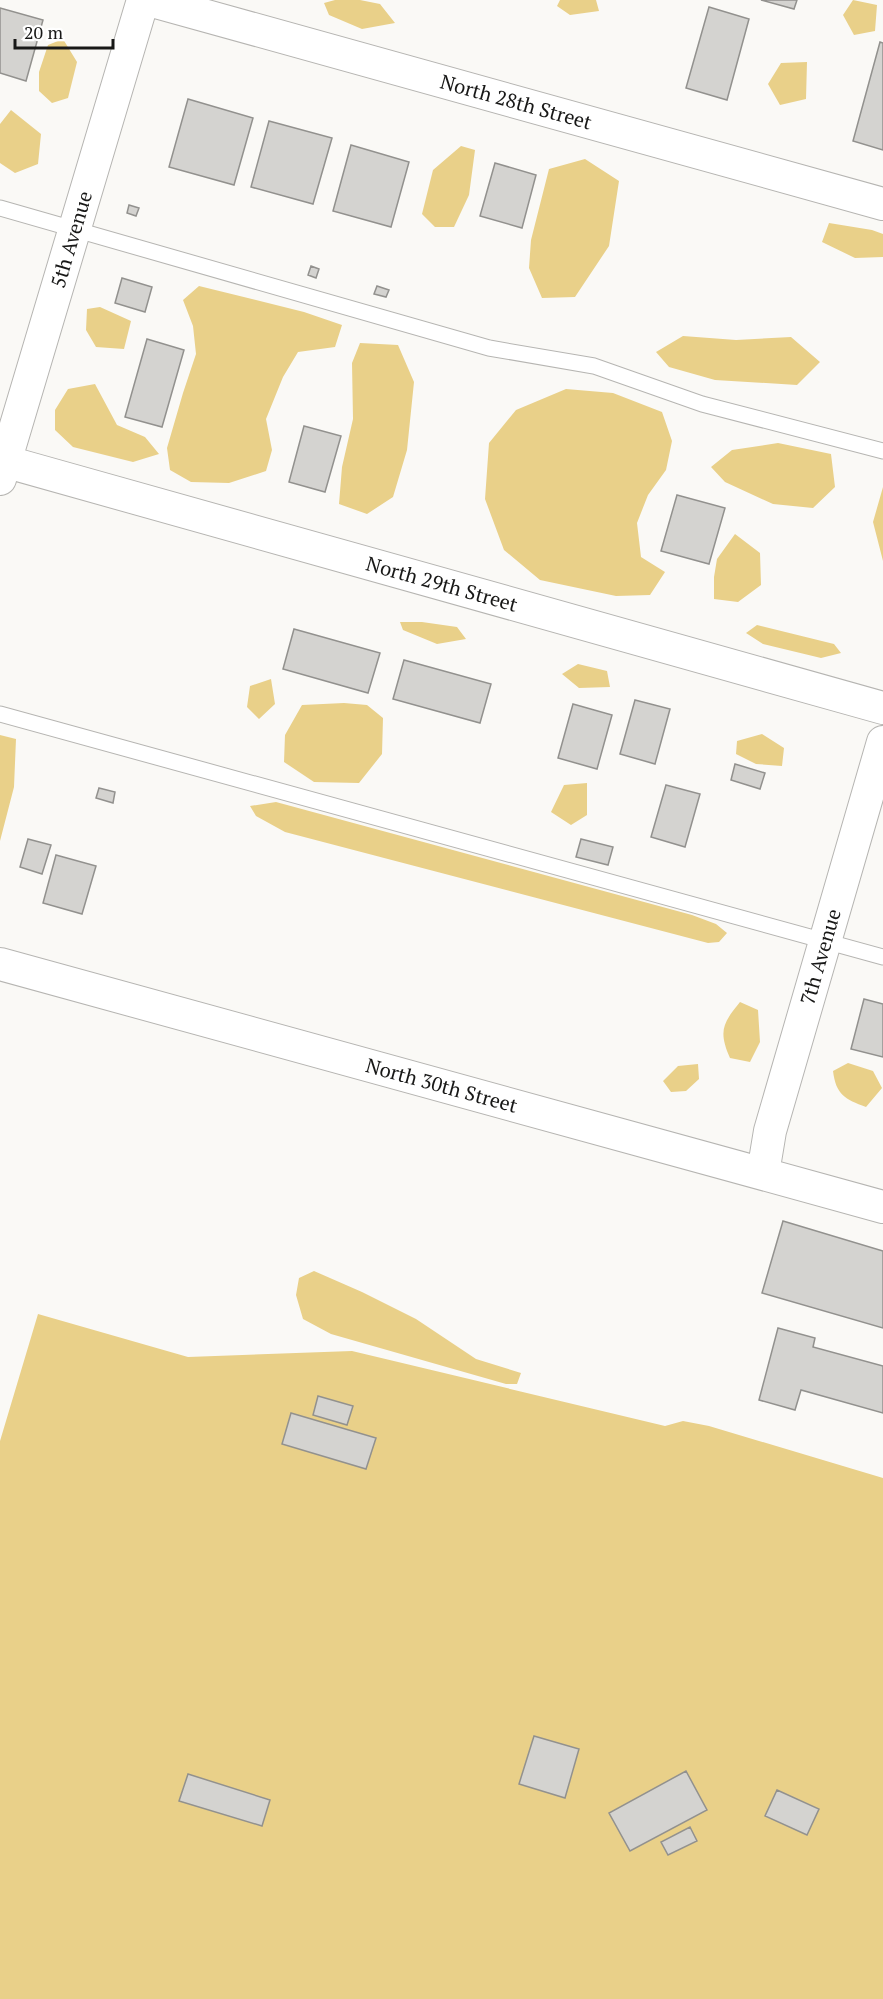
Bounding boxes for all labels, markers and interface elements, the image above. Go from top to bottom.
scale bar [15,12,112,50]
text: 20 m [24,20,64,44]
street label: North 28th Street [437,68,596,136]
street label: 5th Avenue [44,188,98,291]
street label: North 29th Street [363,550,521,618]
street label: 7th Avenue [793,905,847,1008]
street label: North 30th Street [363,1051,521,1119]

